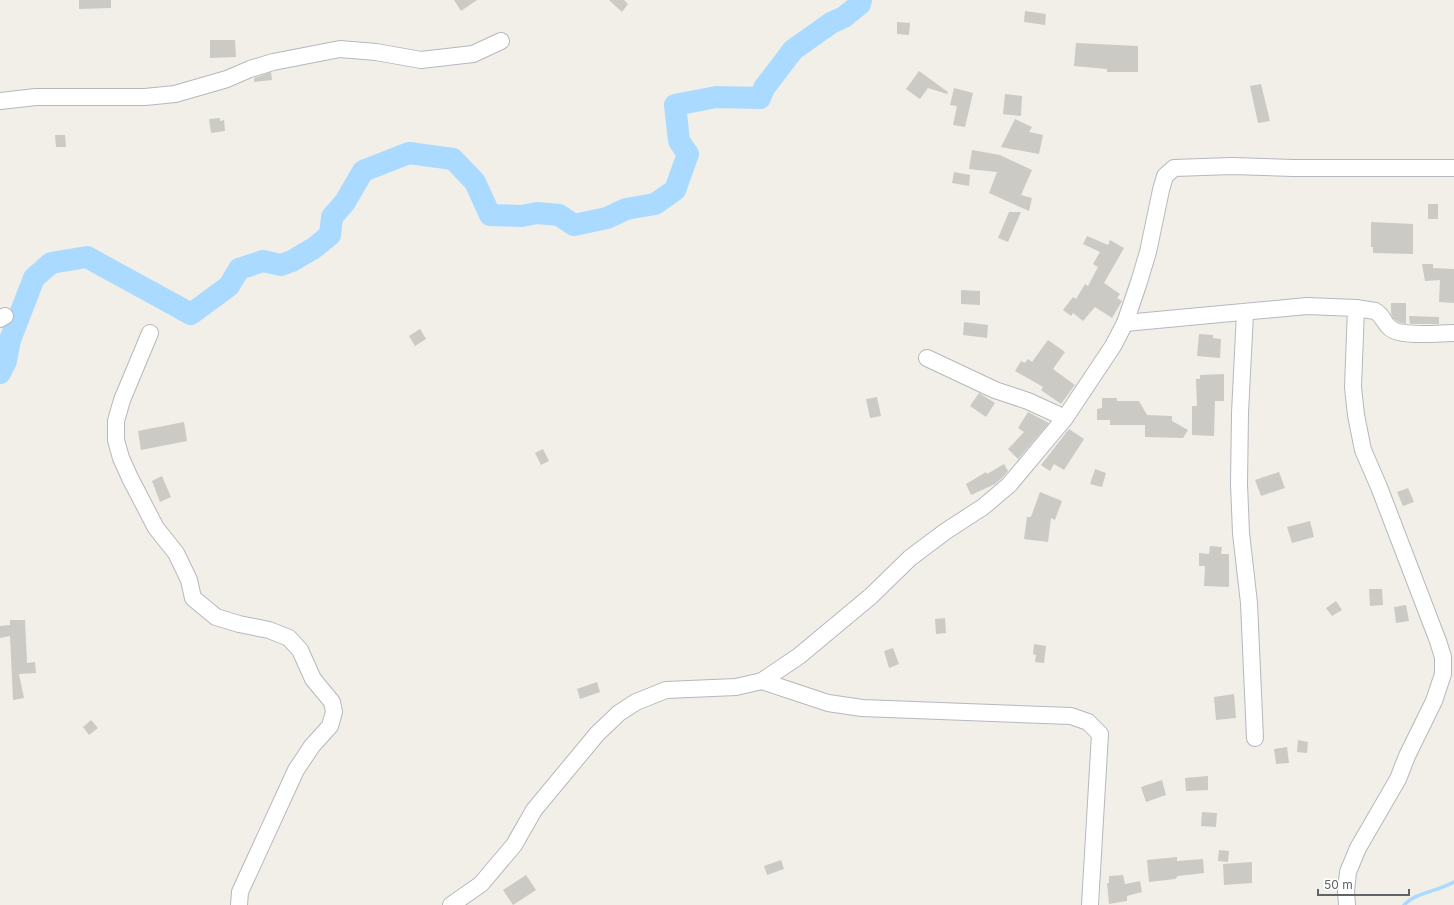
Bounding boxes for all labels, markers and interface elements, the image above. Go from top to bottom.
scale bar [1318,871,1409,897]
text: 50 m [1324,877,1353,892]

